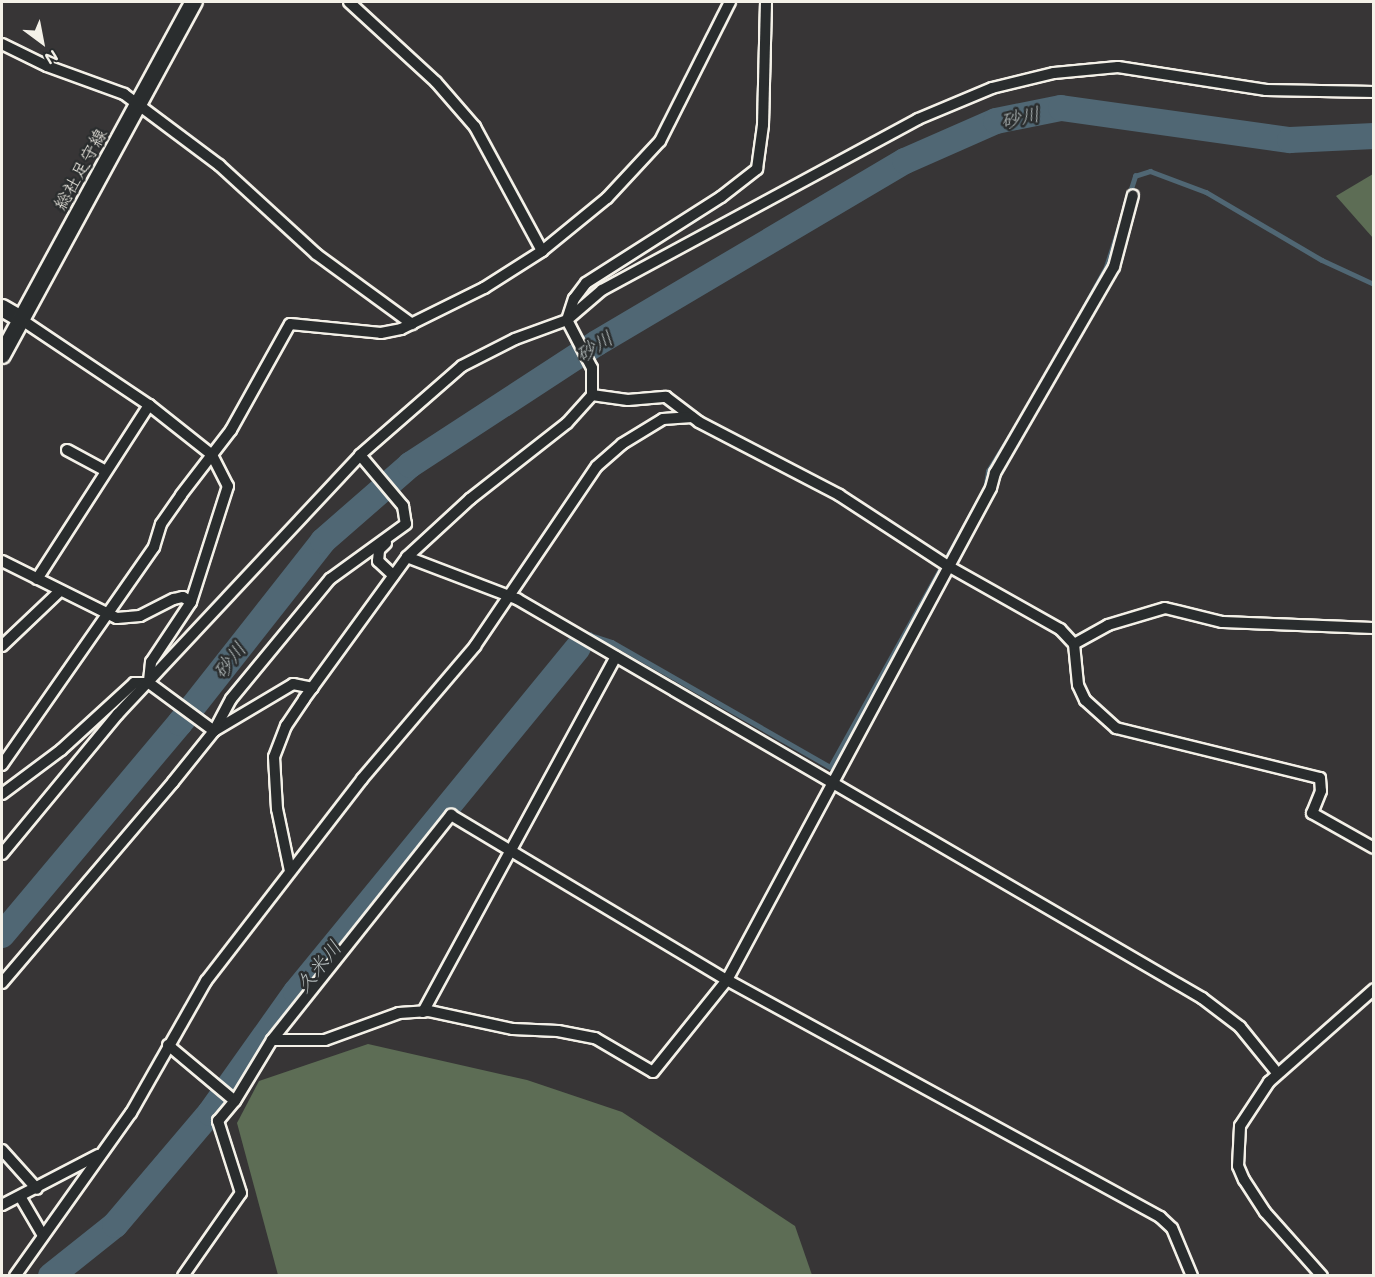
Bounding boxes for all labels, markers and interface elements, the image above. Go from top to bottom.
north arrow [12,12,72,72]
text: N [41,46,63,70]
water label: 砂川 [998,101,1042,133]
street label: 総社足守線 [49,124,111,214]
water label: 砂川 [571,325,617,367]
water label: 砂川 [207,637,251,683]
water label: 久米川 [290,935,346,997]

